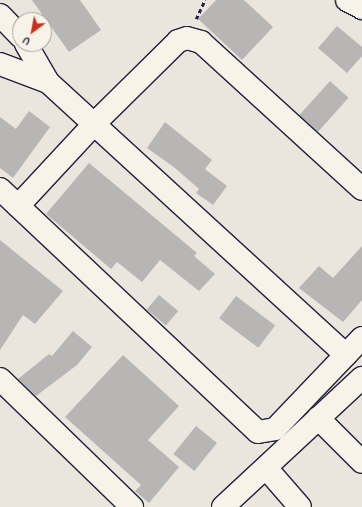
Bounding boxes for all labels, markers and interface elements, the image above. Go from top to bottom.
north arrow [12,12,52,52]
text: U [20,34,32,49]

